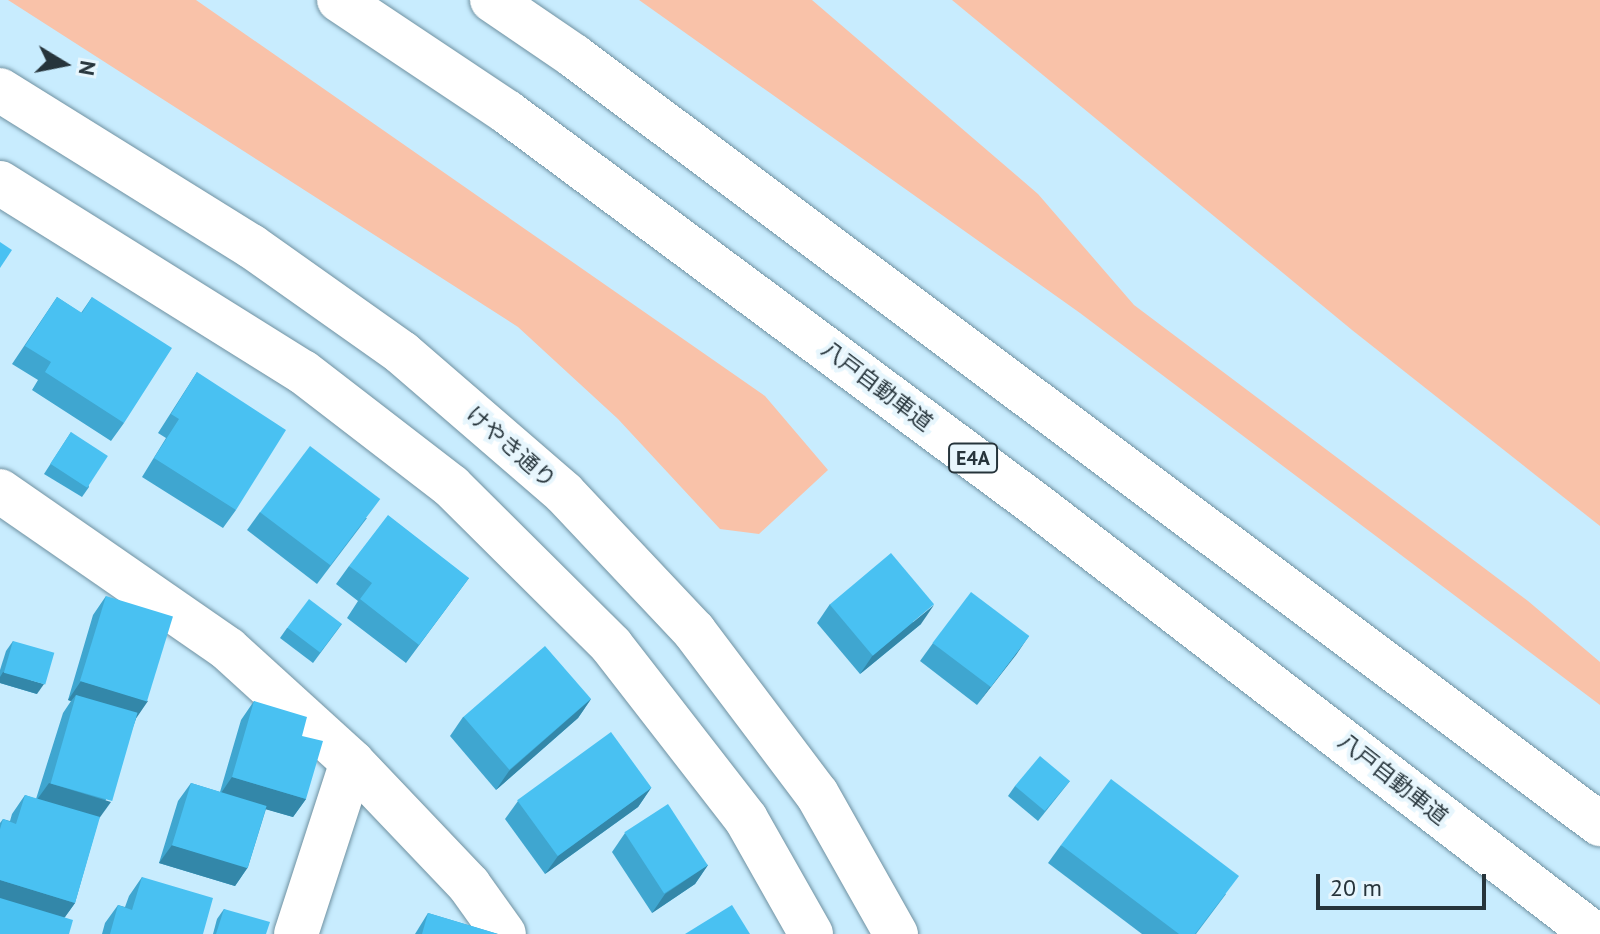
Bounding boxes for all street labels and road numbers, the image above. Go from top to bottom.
street label: 八戸自動車道 [816,336,938,436]
street label: けやき通り [461,401,561,493]
road number: E4A [947,442,999,474]
street label: 八戸自動車道 [1333,728,1453,830]

